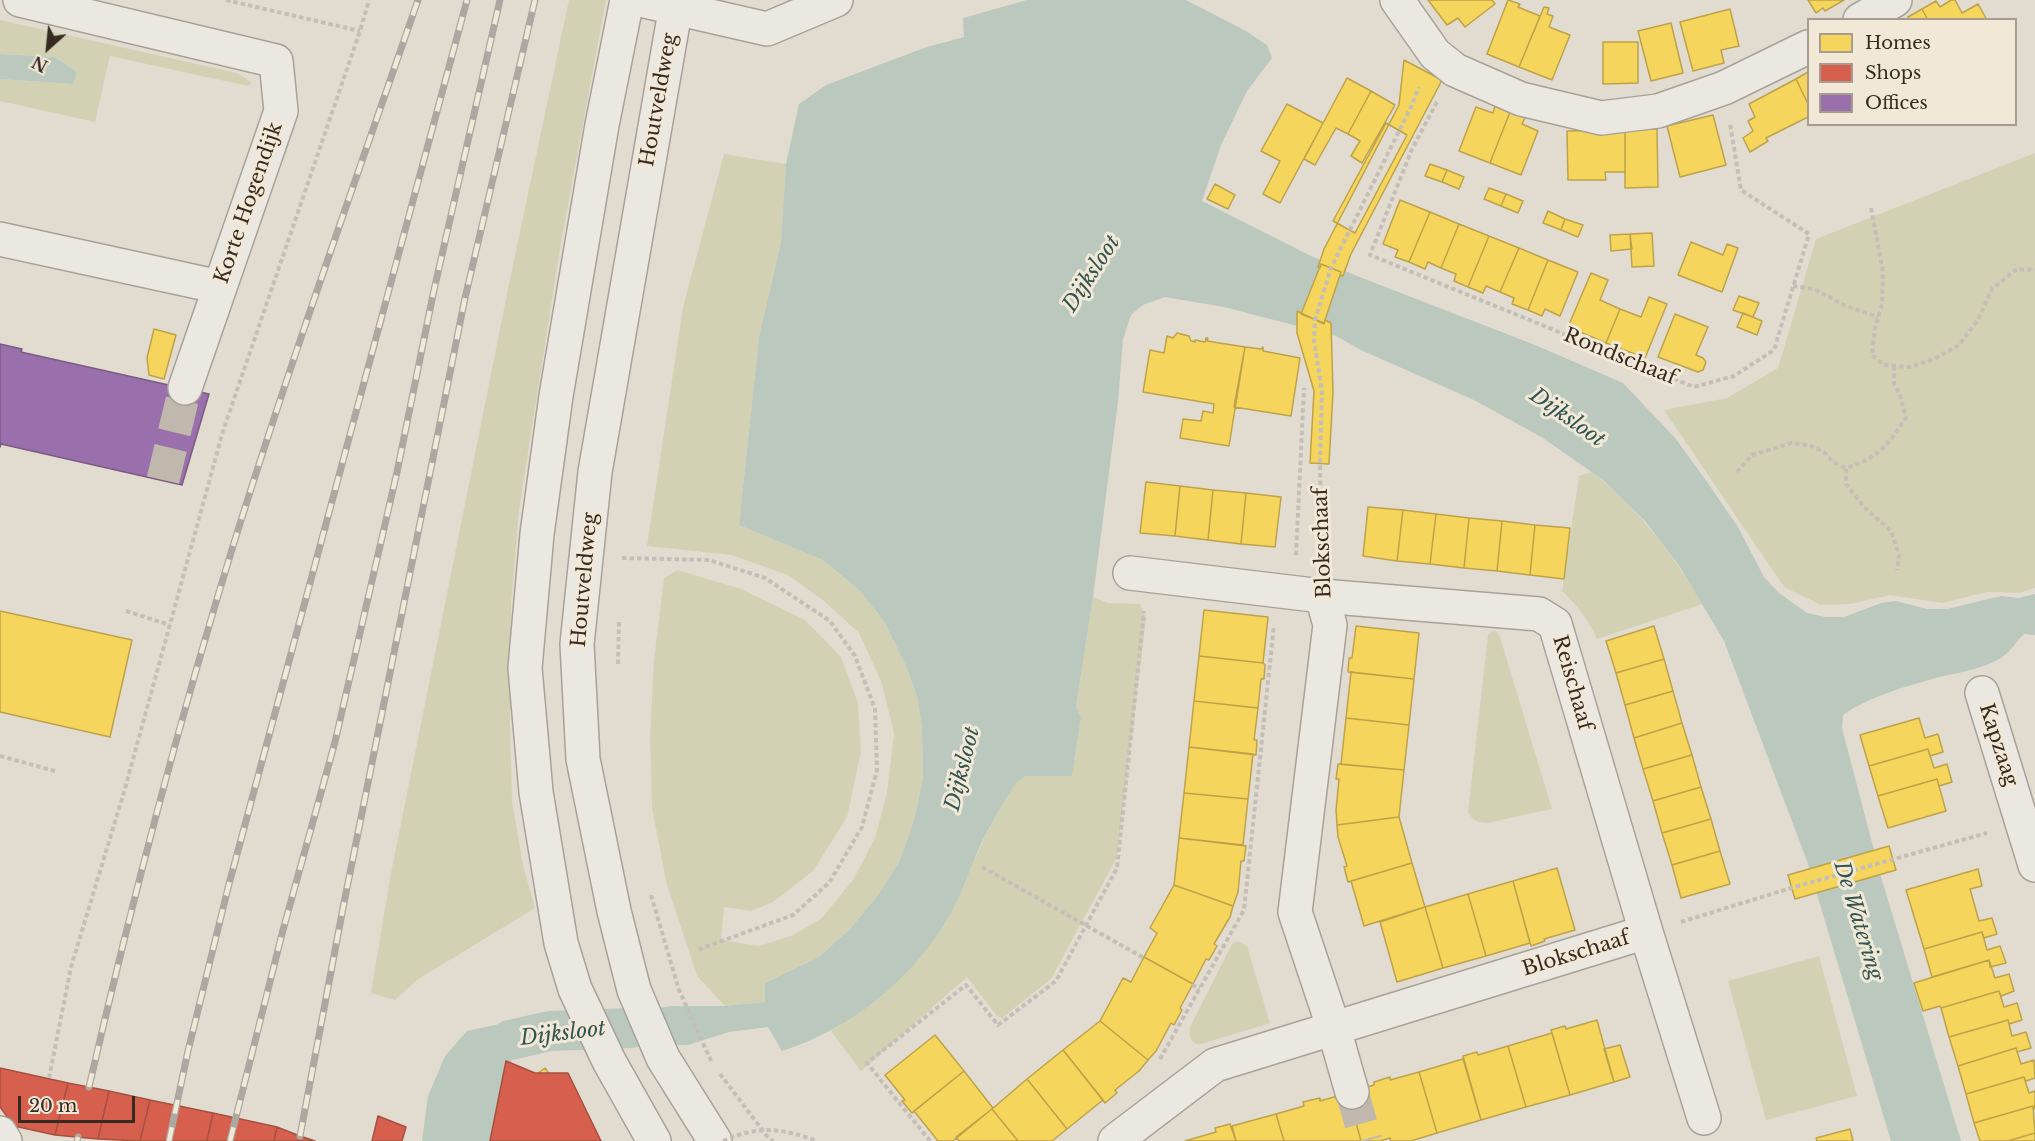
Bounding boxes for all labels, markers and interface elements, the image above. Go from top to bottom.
north arrow [18,18,78,78]
legend [1807,18,2017,126]
street label: Houtveldweg [635,31,683,169]
text: Homes [1865,32,1931,54]
text: N [29,52,51,76]
text: Shops [1865,62,1921,84]
text: Offices [1865,92,1928,114]
street label: Korte Hogendijk [210,119,288,287]
water label: Dijksloot [1058,231,1126,317]
street label: Rondschaaf [1560,323,1680,391]
water label: Dijksloot [1525,383,1609,453]
street label: Blokschaaf [1309,487,1337,599]
street label: Houtveldweg [567,512,603,648]
street label: Reischaaf [1547,633,1597,733]
street label: Kapzaag [1973,701,2023,789]
water label: Dijksloot [940,724,986,814]
water label: De Watering [1828,858,1888,984]
street label: Blokschaaf [1519,926,1633,982]
water label: Dijksloot [519,1016,607,1052]
scale bar [21,1084,138,1122]
text: 20 m [29,1095,77,1117]

